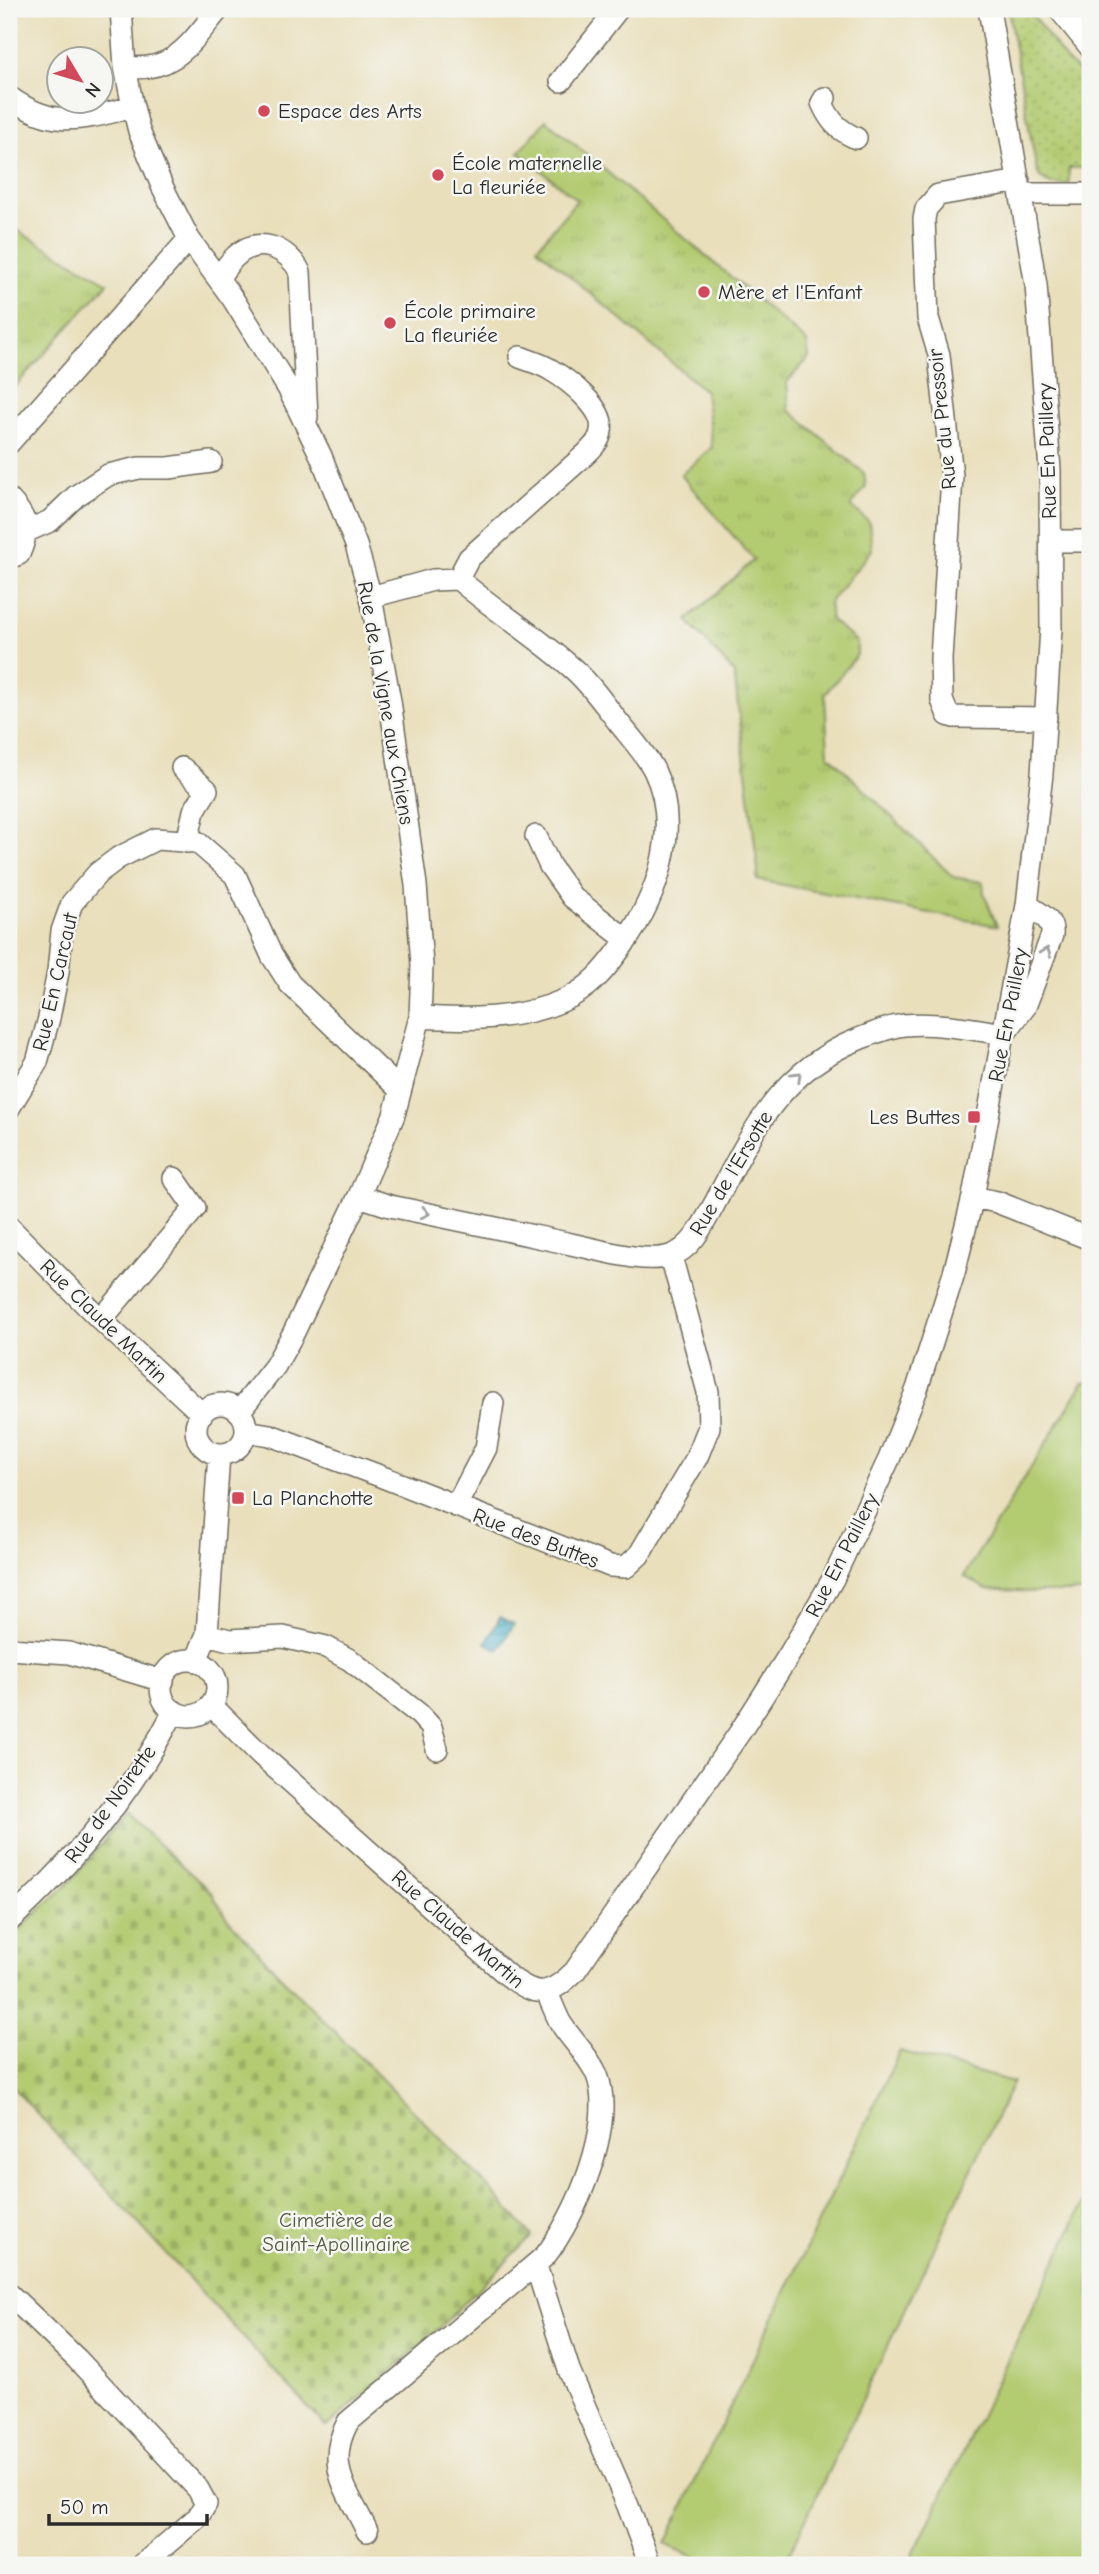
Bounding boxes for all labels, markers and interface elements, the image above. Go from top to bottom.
north arrow [46,46,116,116]
text: N [80,78,105,102]
place label: Espace des Arts [278,99,422,123]
marker: Espace des Arts [256,103,272,119]
place label: École maternelle La fleuriée [452,151,602,199]
marker: École maternelle La fleuriée [430,167,446,183]
place label: Mère et l'Enfant [718,280,863,304]
marker: Mère et l'Enfant [696,284,712,300]
place label: École primaire La fleuriée [404,299,536,347]
marker: École primaire La fleuriée [382,315,398,331]
street label: Rue du Pressoir [923,347,961,491]
street label: Rue En Paillery [1033,382,1061,519]
street label: Rue de la Vigne aux Chiens [353,580,419,826]
street label: Rue En Carcaut [27,910,83,1053]
street label: Rue En Paillery [983,945,1033,1084]
one-way arrow [1037,946,1051,958]
one-way arrow [789,1072,802,1085]
place label: Les Buttes [869,1105,960,1129]
street label: Rue de l'Ersotte [684,1107,778,1239]
marker: Les Buttes [966,1109,982,1125]
one-way arrow [419,1205,431,1220]
street label: Rue Claude Martin [35,1254,173,1388]
place label: La Planchotte [252,1486,373,1510]
street label: Rue En Paillery [800,1488,884,1621]
marker: La Planchotte [230,1490,246,1506]
street label: Rue des Buttes [470,1503,602,1573]
street label: Rue de Noirette [59,1741,161,1867]
street label: Rue Claude Martin [387,1865,529,1993]
park label: Cimetière de Saint-Apollinaire [262,2208,410,2256]
scale bar [49,2483,206,2527]
text: 50 m [60,2495,109,2519]

